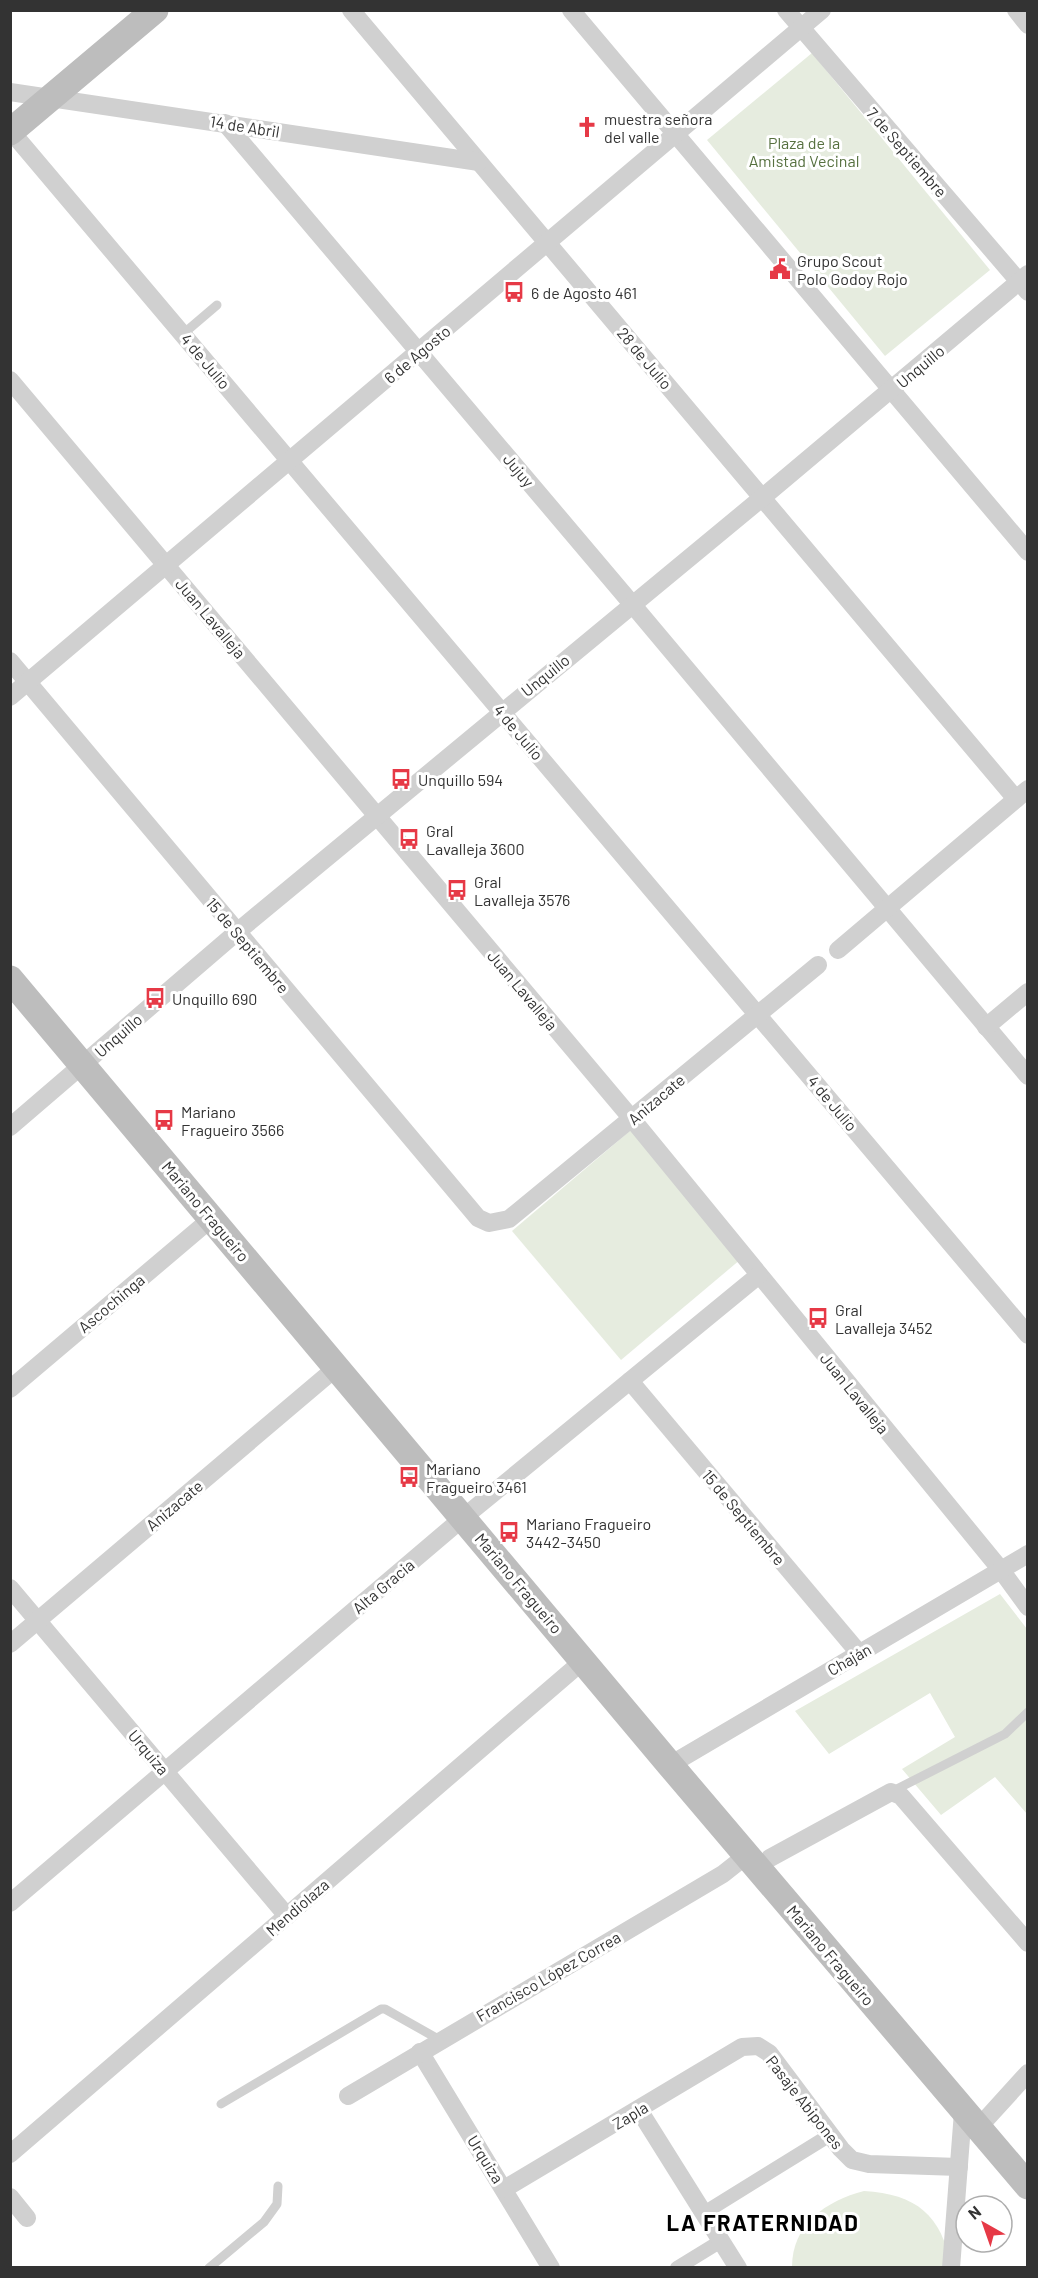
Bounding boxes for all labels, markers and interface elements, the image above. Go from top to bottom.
street label: 7 de Septiembre [863,103,951,201]
place label: muestra señora del valle [604,109,712,146]
street label: 14 de Abril [209,111,281,141]
church icon: muestra señora del valle [575,115,599,139]
park label: Plaza de la Amistad Vecinal [749,133,859,170]
place label: Grupo Scout Polo Godoy Rojo [797,251,908,288]
public building icon: Grupo Scout Polo Godoy Rojo [768,257,792,281]
bus stop icon: 6 de Agosto 461 [502,280,526,304]
place label: 6 de Agosto 461 [531,283,637,302]
street label: 6 de Agosto [380,321,454,387]
street label: 28 de Julio [614,323,676,393]
street label: 4 de Julio [177,329,235,393]
street label: Unquillo [892,341,948,391]
street label: Jujuy [500,449,539,491]
street label: Juan Lavalleja [172,574,250,662]
street label: Unquillo [517,650,573,700]
street label: 4 de Julio [490,700,548,764]
bus stop icon: Unquillo 594 [389,767,413,791]
place label: Unquillo 594 [418,770,503,789]
place label: Gral Lavalleja 3600 [426,821,525,858]
bus stop icon: Gral Lavalleja 3600 [397,827,421,851]
place label: Gral Lavalleja 3576 [474,872,570,909]
bus stop icon: Gral Lavalleja 3576 [445,878,469,902]
street label: 15 de Septiembre [203,893,293,997]
street label: Juan Lavalleja [484,946,562,1034]
bus stop icon: Unquillo 690 [143,986,167,1010]
place label: Unquillo 690 [172,989,257,1008]
street label: Unquillo [90,1009,146,1061]
street label: Anizacate [624,1070,688,1128]
street label: 4 de Julio [804,1071,862,1135]
place label: Mariano Fragueiro 3566 [181,1102,284,1139]
bus stop icon: Mariano Fragueiro 3566 [152,1108,176,1132]
street label: Mariano Fragueiro [158,1157,254,1265]
street label: Ascochinga [74,1270,148,1336]
place label: Gral Lavalleja 3452 [835,1300,933,1337]
bus stop icon: Gral Lavalleja 3452 [806,1306,830,1330]
street label: Juan Lavalleja [817,1349,893,1437]
place label: Mariano Fragueiro 3461 [426,1459,527,1496]
bus stop icon: Mariano Fragueiro 3461 [397,1465,421,1489]
street label: 15 de Septiembre [699,1465,789,1569]
street label: Anizacate [142,1476,206,1534]
place label: Mariano Fragueiro 3442-3450 [526,1514,651,1551]
bus stop icon: Mariano Fragueiro 3442-3450 [497,1520,521,1544]
street label: Mariano Fragueiro [471,1529,567,1637]
street label: Alta Gracia [348,1555,418,1617]
street label: Chaján [824,1639,874,1679]
street label: Urquiza [125,1726,173,1778]
street label: Mendiolaza [262,1875,332,1939]
street label: Mariano Fragueiro [783,1901,879,2009]
street label: Francisco López Correa [472,1927,624,2025]
street label: Pasaje Abipones [763,2051,847,2153]
street label: Zapla [609,2097,651,2133]
street label: Urquiza [464,2132,508,2186]
north arrow [954,2194,1014,2254]
text: N [964,2201,984,2223]
district label: LA FRATERNIDAD [667,2209,859,2235]

